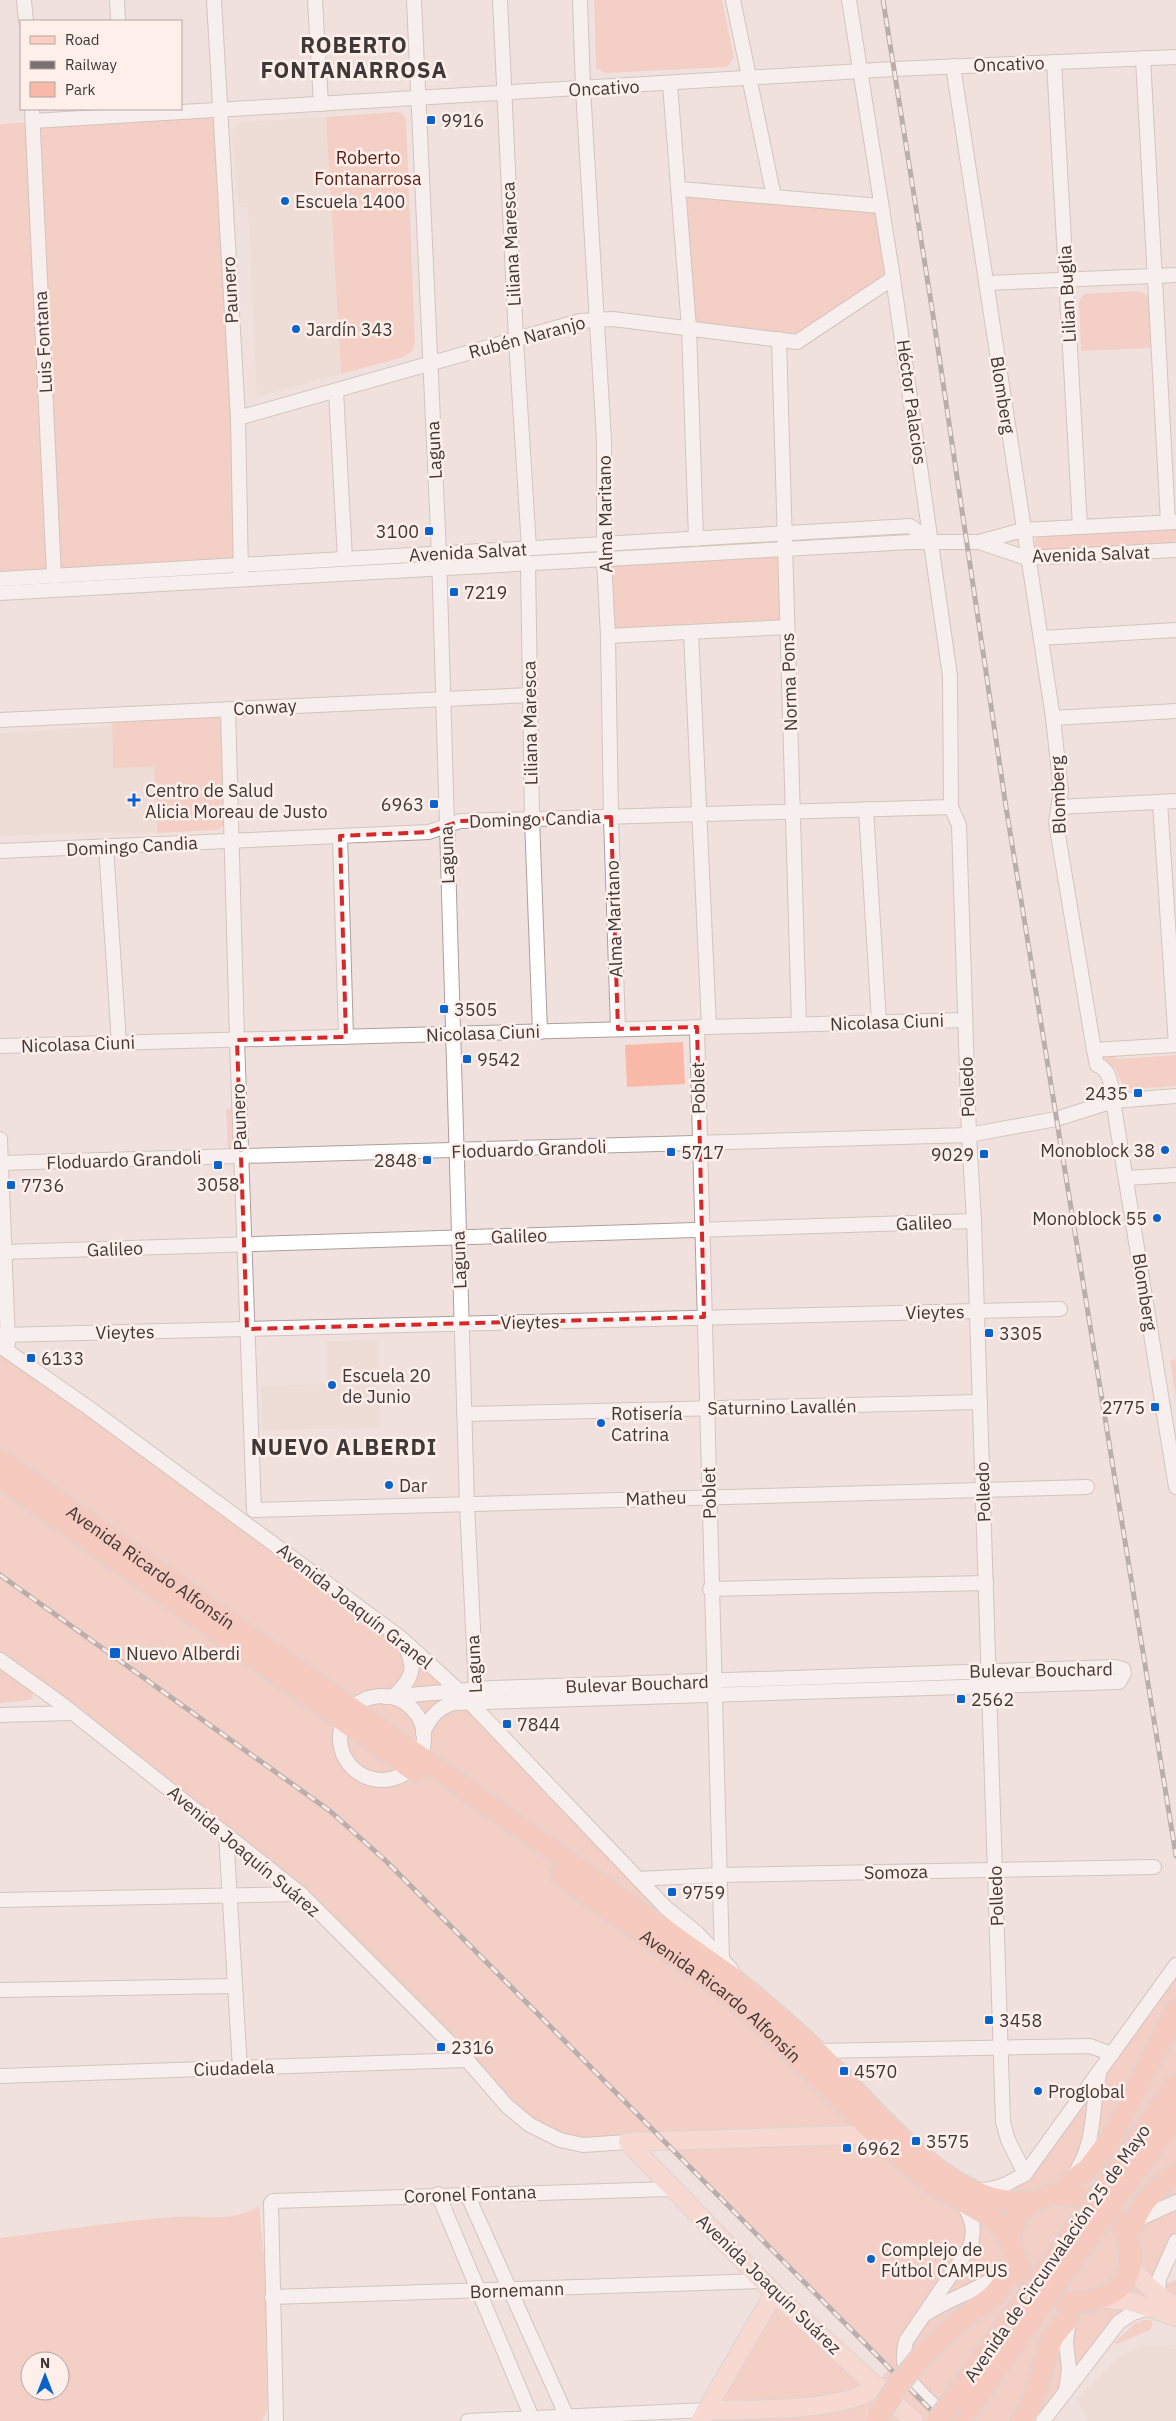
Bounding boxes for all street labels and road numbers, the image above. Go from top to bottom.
street label: Oncativo [973,51,1045,77]
street label: Oncativo [568,75,640,101]
street label: Liliana Maresca [496,181,526,307]
street label: Lilian Buglia [1053,244,1081,343]
street label: Paunero [217,256,243,324]
street label: Luis Fontana [29,290,57,394]
street label: Rubén Naranjo [466,310,588,364]
street label: Héctor Palacios [892,338,932,466]
street label: Blomberg [986,354,1021,436]
street label: Laguna [421,420,447,480]
street label: Alma Maritano [592,455,618,573]
street label: Avenida Salvat [408,537,528,567]
street label: Avenida Salvat [1032,540,1150,568]
street label: Norma Pons [776,632,802,732]
street label: Liliana Maresca [517,660,543,786]
street label: Conway [233,694,297,720]
street label: Blomberg [1045,755,1071,835]
street label: Domingo Candia [469,805,602,833]
street label: Laguna [434,825,460,884]
street label: Domingo Candia [66,831,199,861]
street label: Alma Maritano [600,860,628,978]
street label: Nicolasa Ciuni [830,1009,944,1035]
street label: Nicolasa Ciuni [426,1020,540,1046]
street label: Nicolasa Ciuni [21,1031,135,1057]
street label: Polledo [954,1056,980,1118]
street label: Poblet [686,1062,710,1114]
street label: Paunero [226,1083,252,1151]
street label: Floduardo Grandoli [451,1135,607,1163]
street label: Floduardo Grandoli [46,1146,202,1174]
street label: Galileo [895,1211,953,1235]
street label: Galileo [490,1224,548,1248]
street label: Laguna [446,1230,472,1289]
street label: Galileo [86,1237,144,1261]
street label: Blomberg [1128,1251,1163,1333]
street label: Vieytes [905,1300,965,1324]
street label: Vieytes [500,1310,560,1334]
street label: Vieytes [95,1320,155,1344]
street label: Saturnino Lavallén [707,1394,857,1420]
street label: Polledo [970,1461,996,1523]
street label: Poblet [697,1467,721,1519]
street label: Matheu [625,1485,687,1511]
street label: Avenida Ricardo Alfonsín [62,1499,240,1634]
street label: Avenida Joaquín Granel [273,1538,437,1674]
street label: Laguna [461,1634,487,1694]
street label: Bulevar Bouchard [969,1657,1113,1683]
street label: Bulevar Bouchard [565,1670,709,1698]
street label: Avenida Joaquín Suárez [163,1780,325,1922]
street label: Somoza [864,1860,929,1884]
street label: Polledo [983,1865,1009,1927]
street label: Avenida Ricardo Alfonsín [636,1924,807,2067]
street label: Ciudadela [193,2055,275,2081]
street label: Avenida de Circunvalación 25 de Mayo [959,2120,1155,2386]
street label: Coronel Fontana [403,2180,537,2208]
street label: Avenida Joaquín Suárez [692,2209,846,2359]
street label: Bornemann [469,2277,565,2303]

